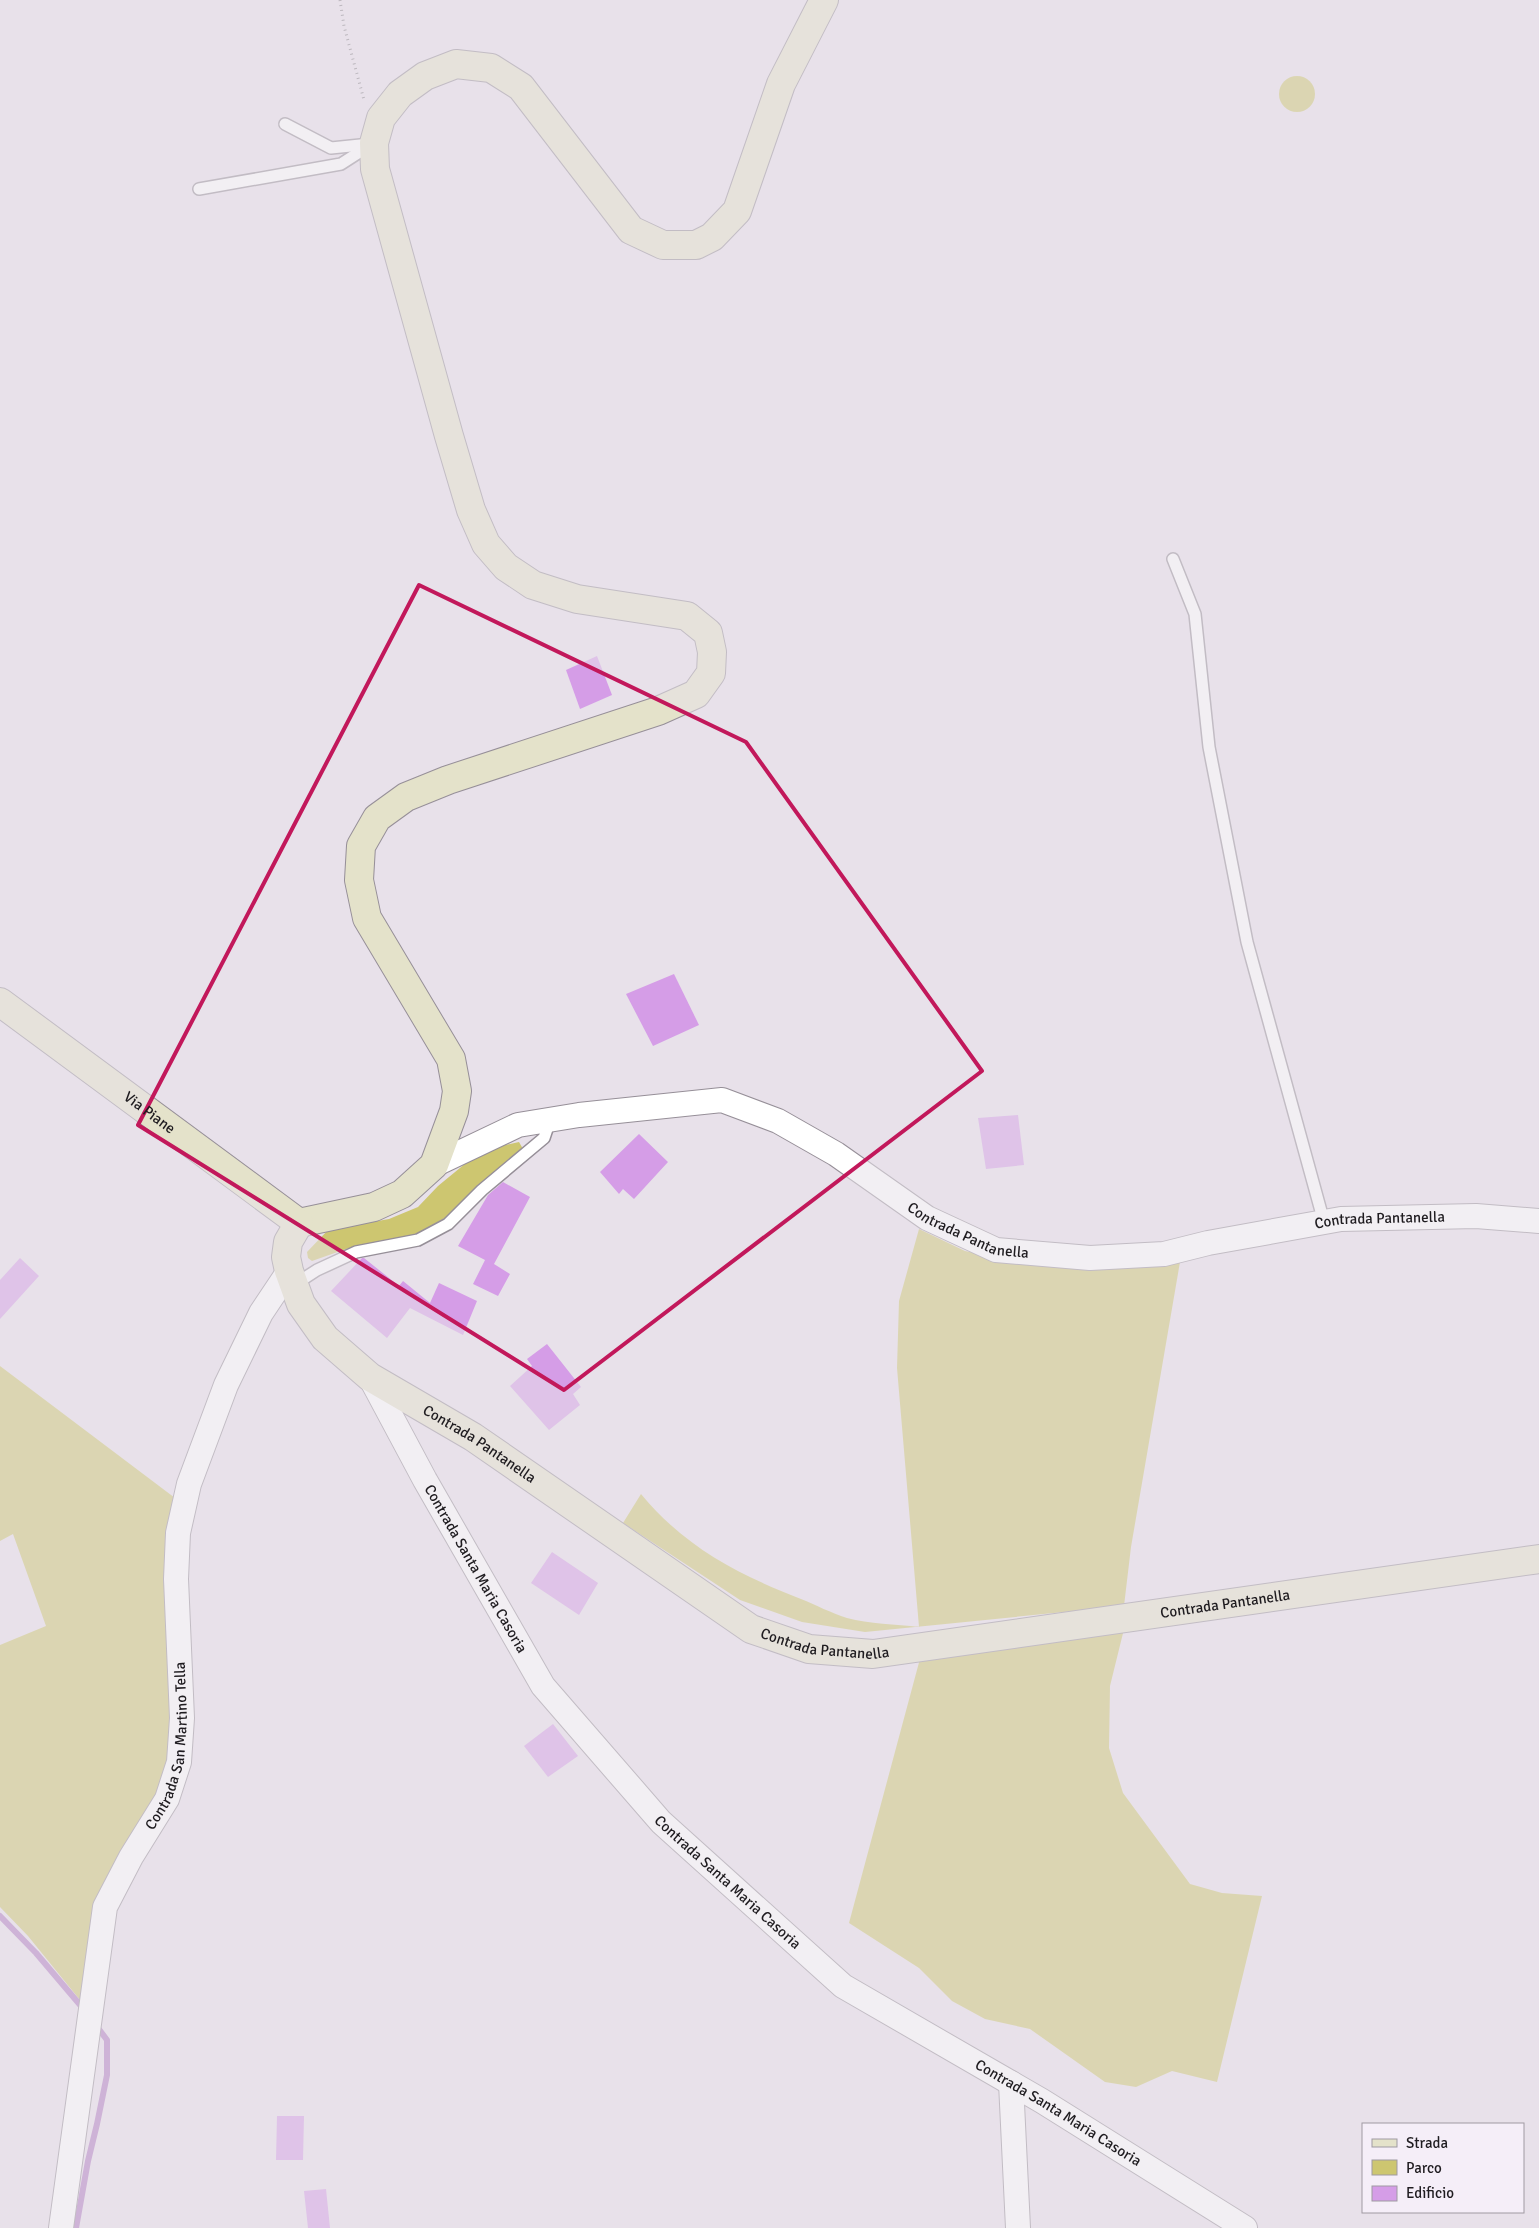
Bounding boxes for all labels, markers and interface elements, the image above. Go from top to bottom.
street label: Via Piane [120,1088,179,1137]
street label: Contrada Pantanella [904,1198,1030,1262]
street label: Contrada Pantanella [1313,1208,1445,1233]
street label: Contrada Pantanella [420,1401,539,1487]
street label: Contrada Santa Maria Casoria [420,1481,531,1656]
street label: Contrada Pantanella [1159,1586,1291,1622]
street label: Contrada Pantanella [758,1624,890,1663]
street label: Contrada San Martino Tella [141,1661,191,1833]
street label: Contrada Santa Maria Casoria [650,1812,805,1953]
street label: Contrada Santa Maria Casoria [972,2055,1145,2170]
legend [1362,2123,1524,2213]
text: Strada [1406,2134,1448,2152]
text: Parco [1406,2159,1442,2177]
text: Edificio [1406,2184,1454,2202]

